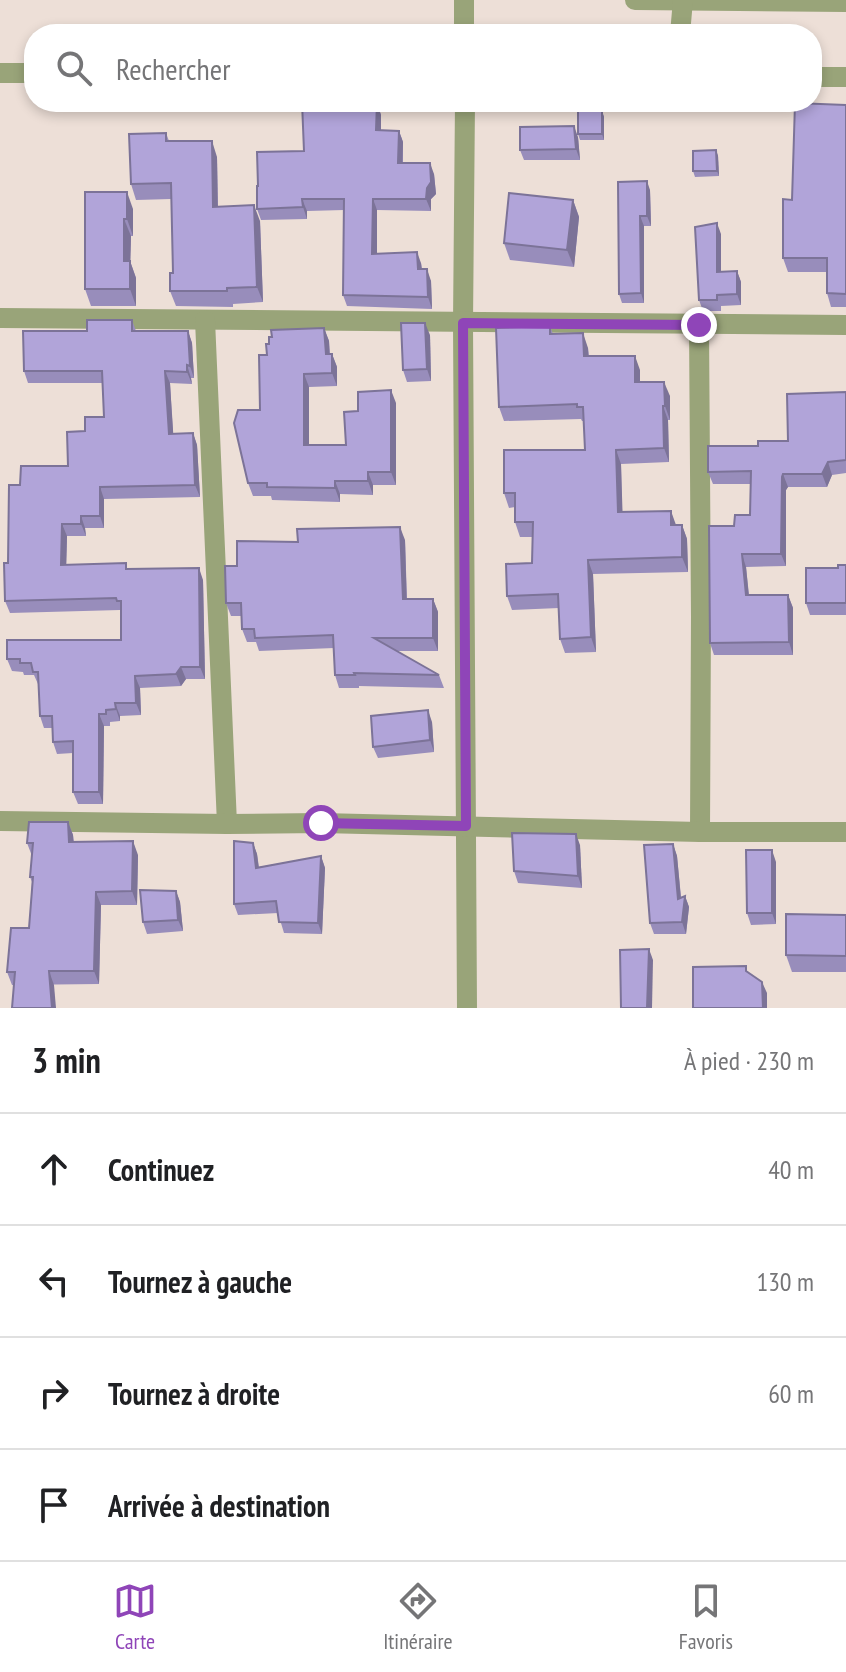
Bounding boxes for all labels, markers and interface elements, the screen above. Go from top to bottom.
search box [24,24,822,112]
icon: search [52,46,96,90]
text: Rechercher [116,49,230,88]
route end [681,307,717,343]
route start [303,805,339,841]
text: 3 min [32,1038,101,1082]
text: À pied · 230 m [684,1044,814,1077]
icon: ahead [32,1147,76,1191]
text: Continuez [108,1150,214,1189]
text: 40 m [768,1153,814,1186]
icon: left [32,1259,76,1303]
text: Tournez à gauche [108,1262,292,1301]
text: 130 m [756,1265,814,1298]
icon: right [32,1371,76,1415]
text: Tournez à droite [108,1374,280,1413]
text: 60 m [768,1377,814,1410]
icon: arrive [32,1483,76,1527]
text: Arrivée à destination [108,1486,330,1525]
tab: Carte [113,1579,157,1655]
tab: Itinéraire [383,1579,453,1655]
tab: Favoris [679,1579,733,1655]

